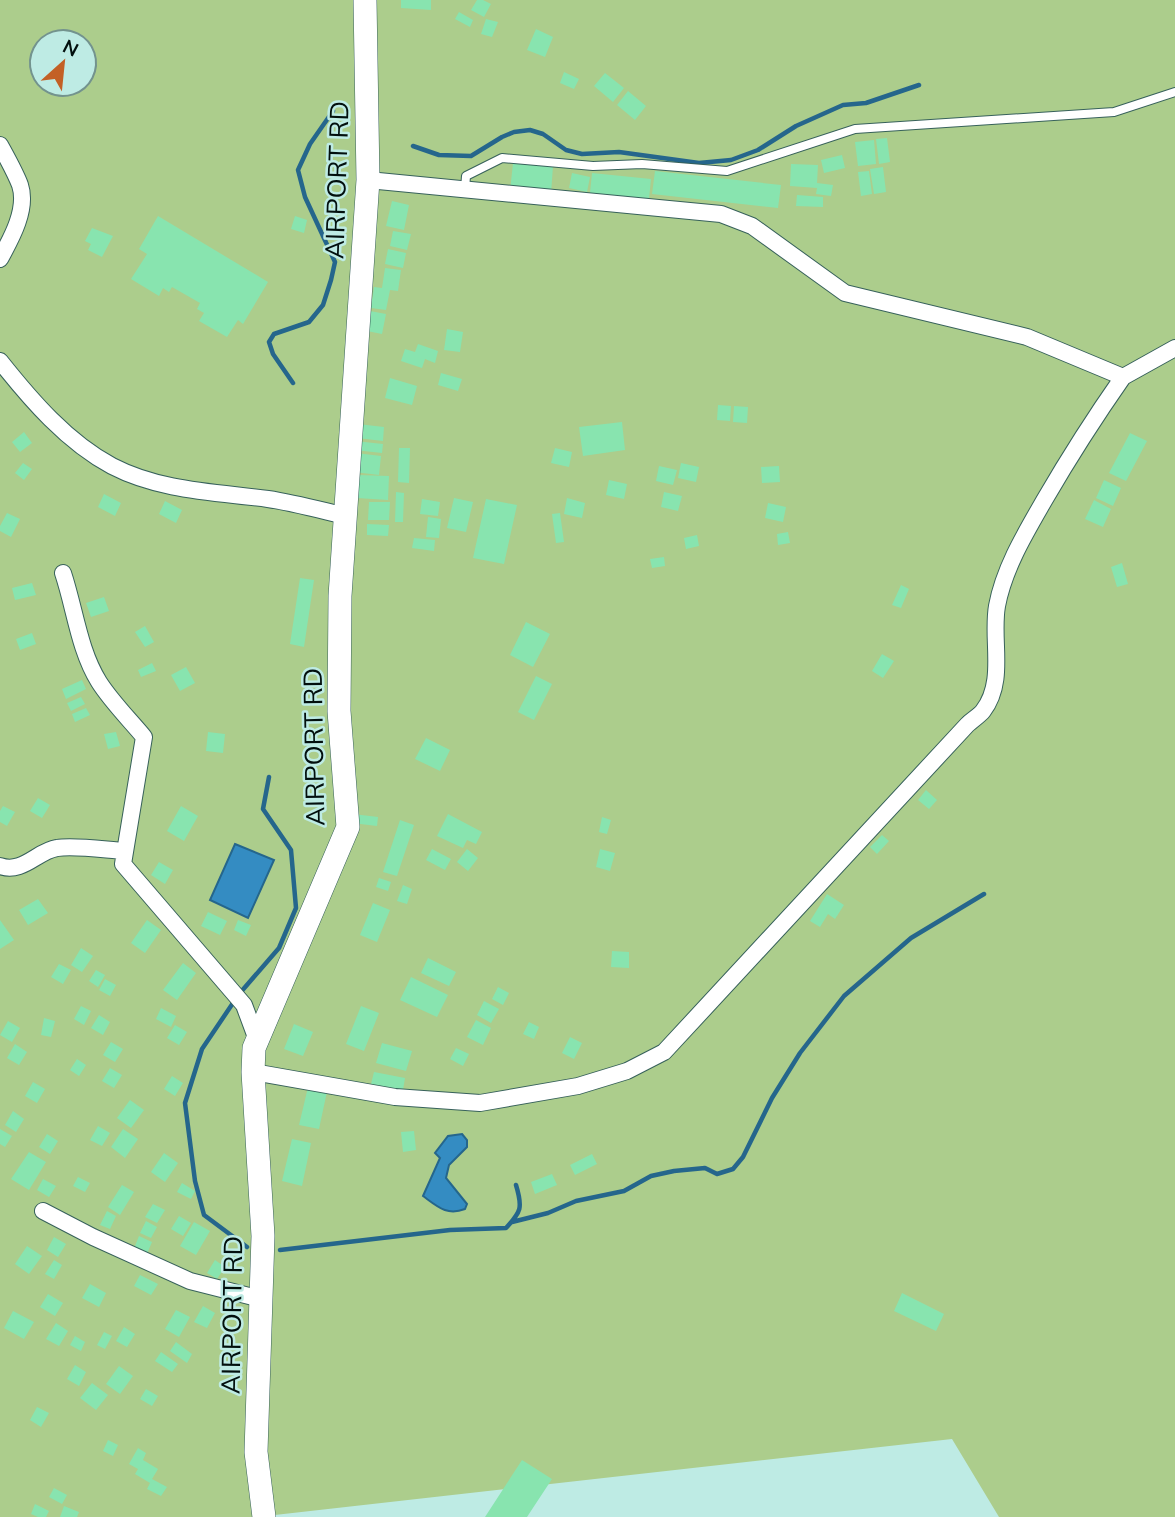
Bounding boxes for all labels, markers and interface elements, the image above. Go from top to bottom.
north arrow [28,28,98,98]
text: N [59,34,83,62]
street label: AIRPORT RD [317,100,356,260]
street label: AIRPORT RD [296,668,331,826]
street label: AIRPORT RD [214,1236,249,1394]

